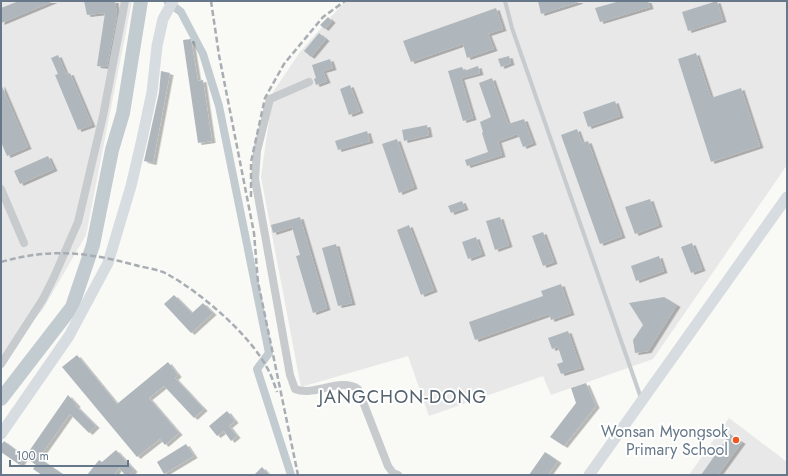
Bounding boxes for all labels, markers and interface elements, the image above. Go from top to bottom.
district label: JANGCHON-DONG [317,384,487,410]
place label: Wonsan Myongsok Primary School [601,420,729,461]
marker: Wonsan Myongsok Primary School [731,435,741,445]
scale bar [10,442,128,468]
text: 100 m [16,447,49,465]

